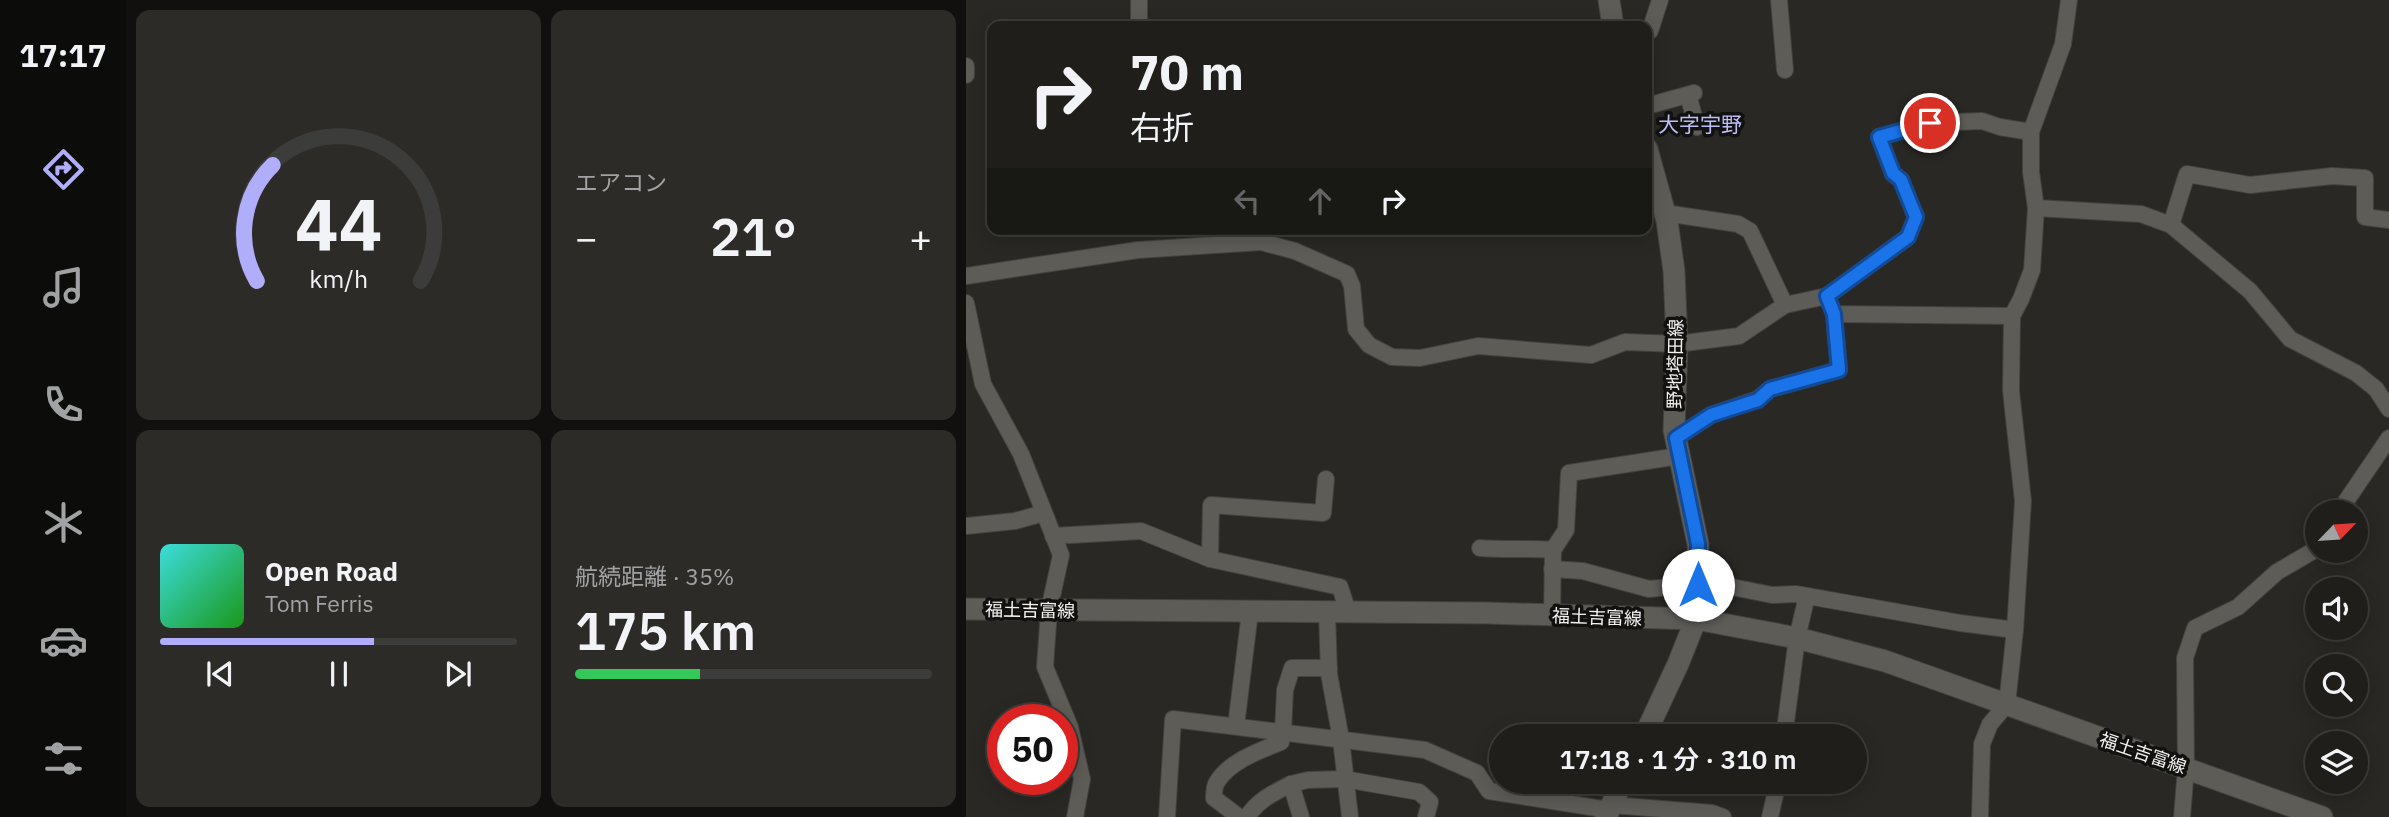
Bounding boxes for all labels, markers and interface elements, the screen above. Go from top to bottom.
text: 17:17 [19,34,107,76]
text: 70 m [1130,40,1244,103]
icon: right [1015,49,1106,140]
pin [1900,93,1960,153]
icon: arrive [1911,104,1949,142]
text: 右折 [1130,106,1194,148]
district label: 大字宇野 [1658,110,1742,138]
icon: directions [39,145,88,194]
text: エアコン [575,167,667,197]
text: 44 [295,176,382,271]
icon: left [1228,182,1266,220]
icon: ahead [1301,182,1339,220]
icon: right [1374,182,1412,220]
text: 21° [710,203,797,270]
text: − [575,213,598,262]
text: + [909,213,932,262]
text: km/h [309,262,368,295]
icon: music [39,263,88,312]
street label: 野地塔田線 [1663,319,1687,409]
icon: phone [39,380,88,429]
icon: climate [39,498,88,547]
north arrow [2305,500,2368,564]
map controls [2305,500,2368,794]
position arrow [1661,548,1735,622]
text: Open Road [265,554,398,588]
text: 航続距離 · 35% [575,561,734,591]
button: sound [2305,577,2368,640]
text: Tom Ferris [265,588,374,618]
text: 175 km [575,597,756,664]
street label: 福土吉富線 [985,598,1075,622]
street label: 福土吉富線 [1552,604,1642,630]
icon: car [39,616,88,665]
button: search [2305,654,2368,717]
icon: previous [201,655,239,693]
icon: pause [320,655,358,693]
icon: next [439,655,477,693]
speed limit sign: 50 [987,704,1078,795]
street label: 福土吉富線 [2097,727,2189,779]
button: layers [2305,731,2368,794]
icon: filters [39,734,88,783]
text: 17:18 · 1 分 · 310 m [1559,742,1797,776]

